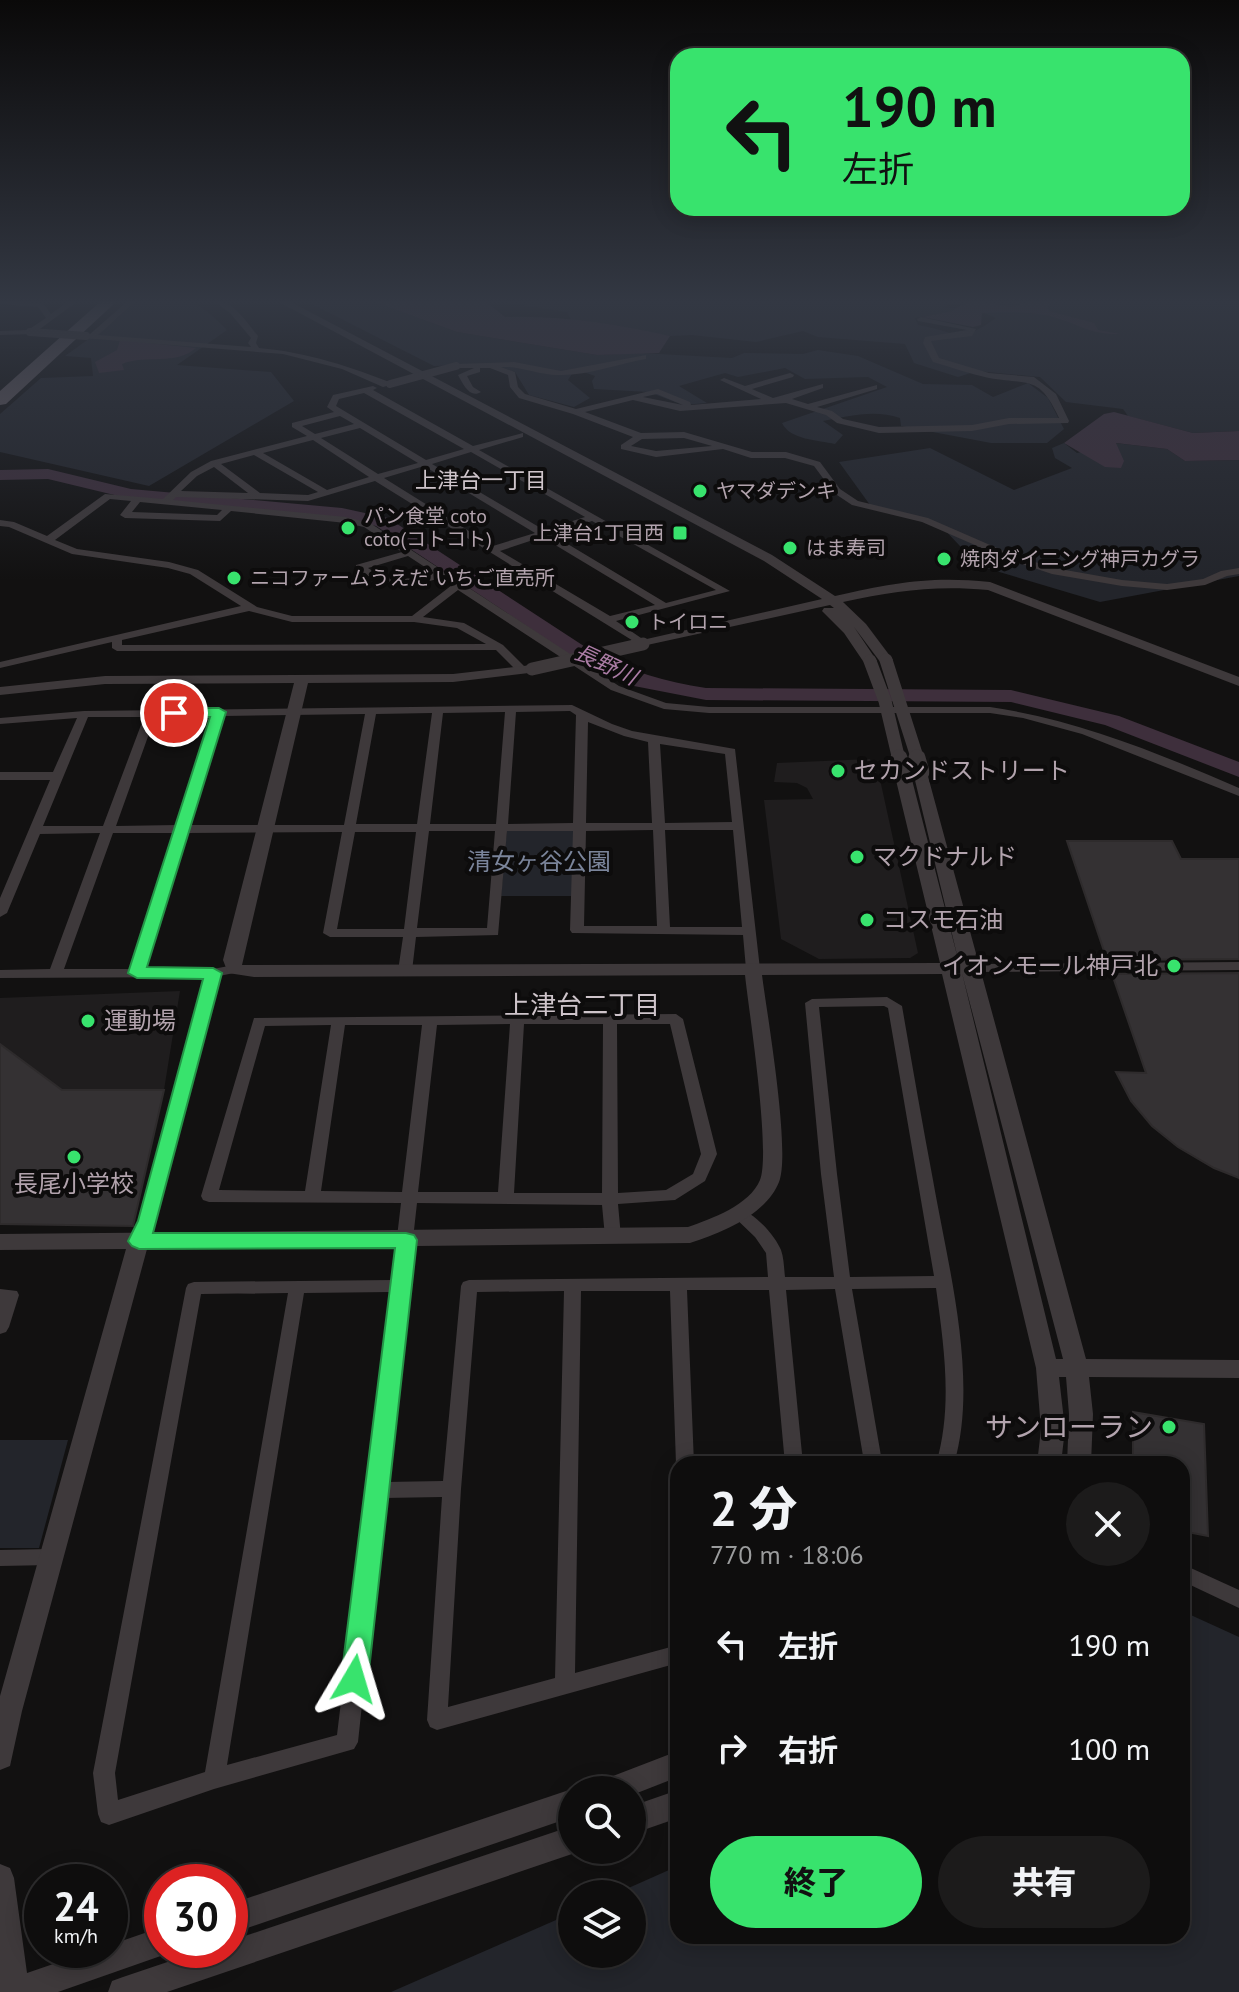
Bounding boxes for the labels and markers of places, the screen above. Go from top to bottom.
place label: ヤマダデンキ [716,478,836,504]
marker: ヤマダデンキ [691,482,709,500]
place label: パン食堂 coto coto(コトコト) [364,503,492,552]
marker: パン食堂 coto coto(コトコト) [339,519,357,537]
place label: 上津台1丁目西 [533,520,664,546]
marker: 上津台1丁目西 [671,524,689,542]
place label: はま寿司 [806,535,886,561]
marker: はま寿司 [781,539,799,557]
place label: 焼肉ダイニング神戸カグラ [960,546,1200,572]
marker: 焼肉ダイニング神戸カグラ [935,550,953,568]
place label: ニコファームうえだ いちご直売所 [250,565,555,591]
marker: ニコファームうえだ いちご直売所 [225,569,243,587]
place label: トイロニ [648,609,728,635]
marker: トイロニ [623,613,641,631]
pin [140,679,208,747]
place label: セカンドストリート [854,755,1070,786]
marker: セカンドストリート [829,762,847,780]
place label: マクドナルド [873,841,1017,872]
marker: マクドナルド [848,848,866,866]
place label: コスモ石油 [883,904,1003,935]
marker: コスモ石油 [858,911,876,929]
place label: イオンモール神戸北 [942,950,1158,981]
marker: イオンモール神戸北 [1165,957,1183,975]
place label: 運動場 [104,1005,176,1036]
marker: 運動場 [79,1012,97,1030]
marker: 長尾小学校 [65,1148,83,1166]
place label: 長尾小学校 [14,1168,134,1199]
place label: サンローラン [985,1408,1153,1445]
marker: サンローラン [1160,1418,1178,1436]

